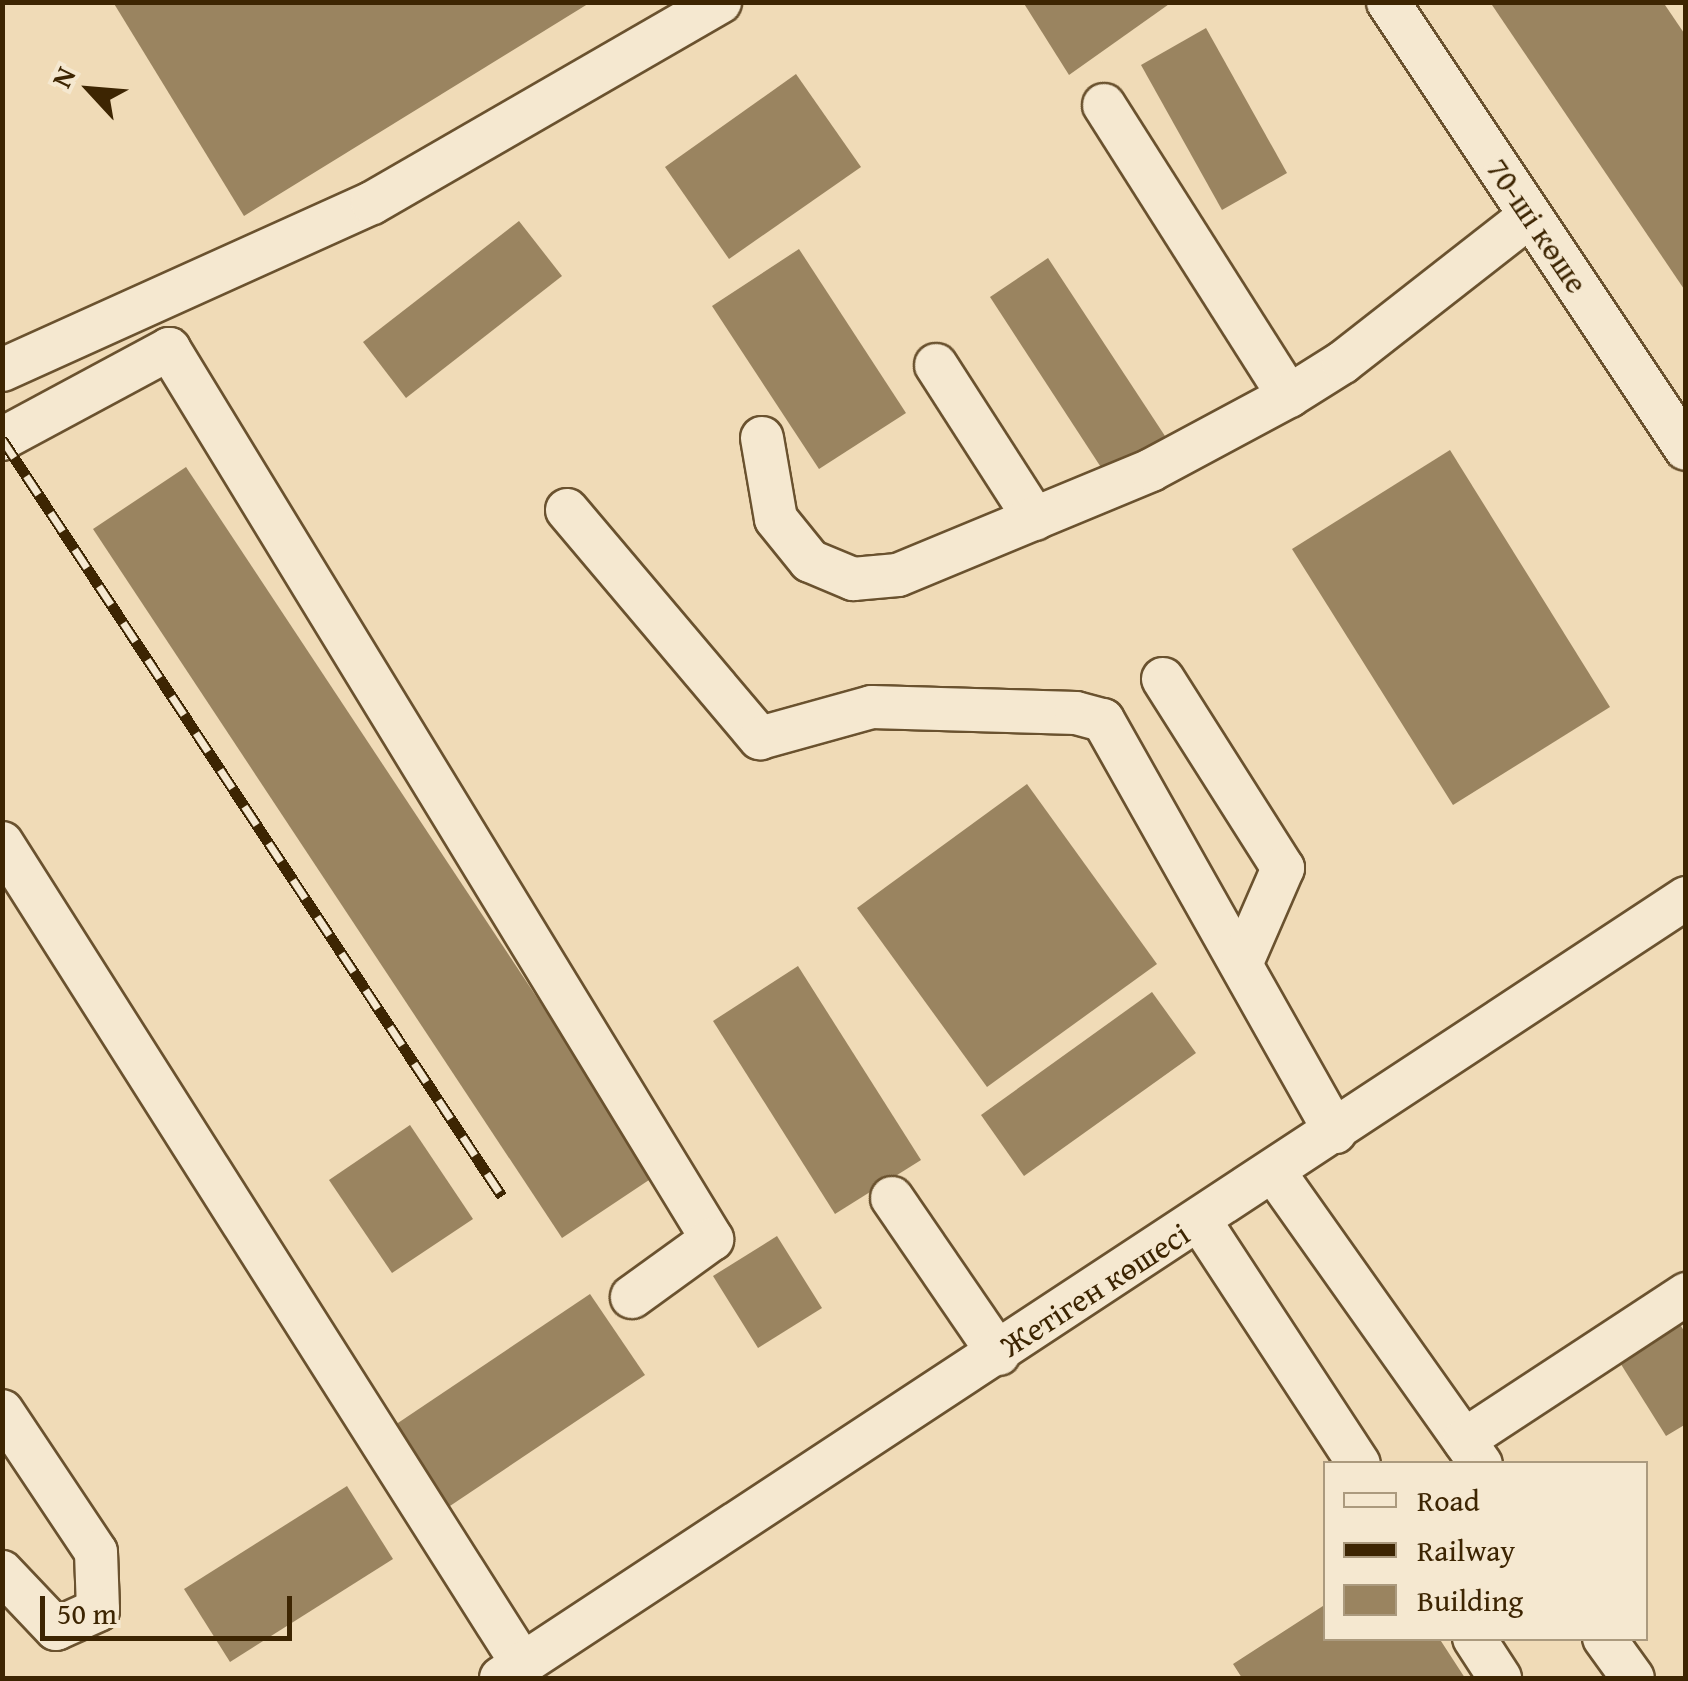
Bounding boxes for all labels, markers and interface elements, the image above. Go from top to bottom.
north arrow [40,40,140,140]
text: N [40,59,85,94]
street label: 70-ші көше [1478,151,1596,301]
street label: Жетіген көшесі [993,1215,1197,1365]
legend [1323,1461,1648,1641]
text: Road [1417,1478,1480,1522]
text: Railway [1417,1528,1515,1572]
scale bar [45,1576,298,1638]
text: Building [1417,1578,1523,1622]
text: 50 m [57,1591,117,1635]

